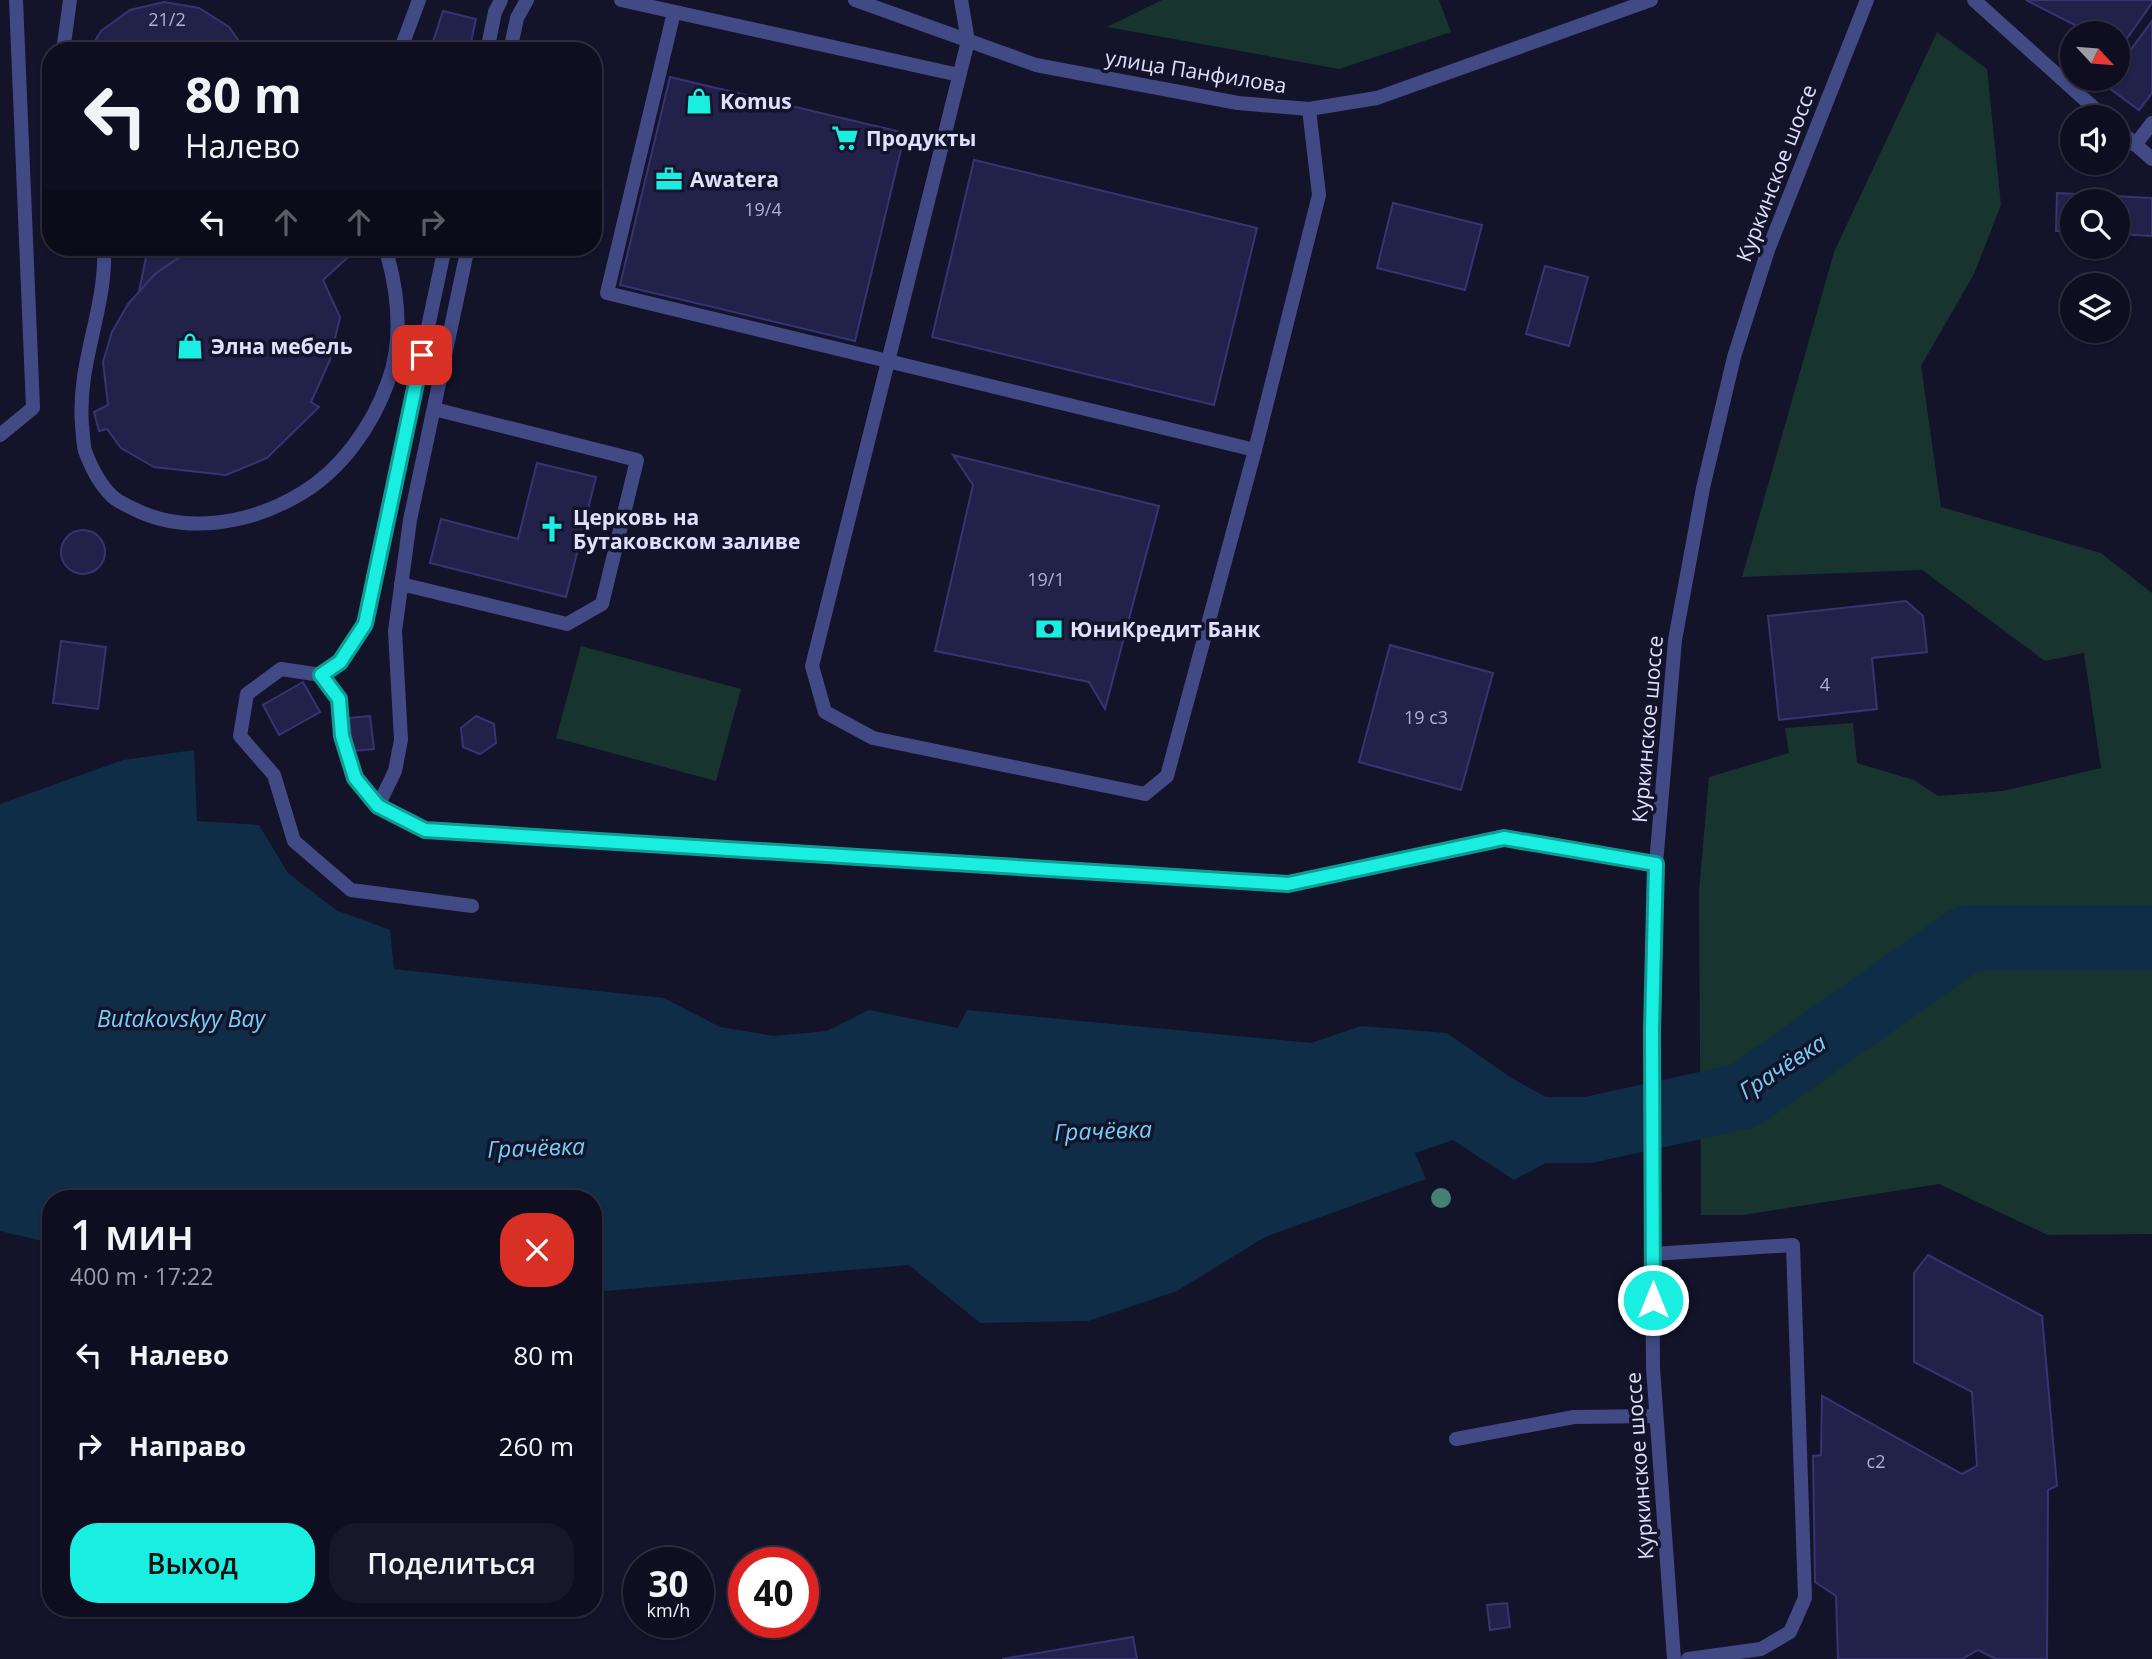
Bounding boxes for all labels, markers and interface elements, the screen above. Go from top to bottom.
house number: 21/2 [148,7,186,31]
north arrow [2060,21,2130,91]
map controls [2060,21,2130,343]
street label: улица Панфилова [1103,43,1289,99]
text: 80 m [185,61,302,127]
icon: left [70,70,161,161]
street label: Куркинское шоссе [1729,80,1823,266]
shop icon: Komus [684,86,714,116]
place label: Komus [720,87,792,115]
button: sound [2060,105,2130,175]
supermarket icon: Продукты [830,123,860,153]
text: Налево [185,124,300,167]
place label: Продукты [866,124,976,152]
office icon: Awatera [654,164,684,194]
place label: Awatera [690,165,779,193]
button: search [2060,189,2130,259]
house number: 19/4 [744,197,782,221]
icon: left [194,203,232,241]
icon: ahead [267,203,305,241]
icon: ahead [340,203,378,241]
icon: right [413,203,451,241]
button: layers [2060,273,2130,343]
pin [392,325,452,385]
shop icon: Элна мебель [175,331,205,361]
place label: Элна мебель [211,332,353,360]
icon: arrive [403,336,441,374]
place label: Церковь на Бутаковском заливе [573,503,800,555]
church icon: Церковь на Бутаковском заливе [537,514,567,544]
house number: 19/1 [1027,567,1065,591]
bank icon: ЮниКредит Банк [1034,614,1064,644]
place label: ЮниКредит Банк [1070,615,1260,643]
street label: Куркинское шоссе [1625,634,1669,824]
house number: 4 [1820,672,1830,696]
house number: 19 с3 [1404,705,1448,729]
water label: Butakovskyy Bay [97,1002,266,1034]
water label: Грачёвка [1732,1026,1832,1106]
water label: Грачёвка [1054,1112,1152,1148]
water label: Грачёвка [487,1129,585,1165]
text: 1 мин [70,1205,194,1262]
button: close [500,1213,574,1287]
text: 400 m · 17:22 [70,1260,213,1292]
position arrow [1616,1263,1690,1337]
icon: left [70,1336,108,1374]
text: Налево [129,1337,229,1373]
text: 80 m [513,1337,574,1373]
street label: Куркинское шоссе [1618,1371,1660,1561]
icon: right [70,1427,108,1465]
text: Направо [129,1428,246,1464]
text: 260 m [499,1428,574,1464]
house number: с2 [1867,1449,1885,1473]
button: Выход [70,1523,315,1603]
button: Поделиться [329,1523,574,1603]
speed limit sign: 40 [728,1547,819,1638]
text: 30 [648,1560,689,1607]
text: km/h [647,1598,690,1622]

